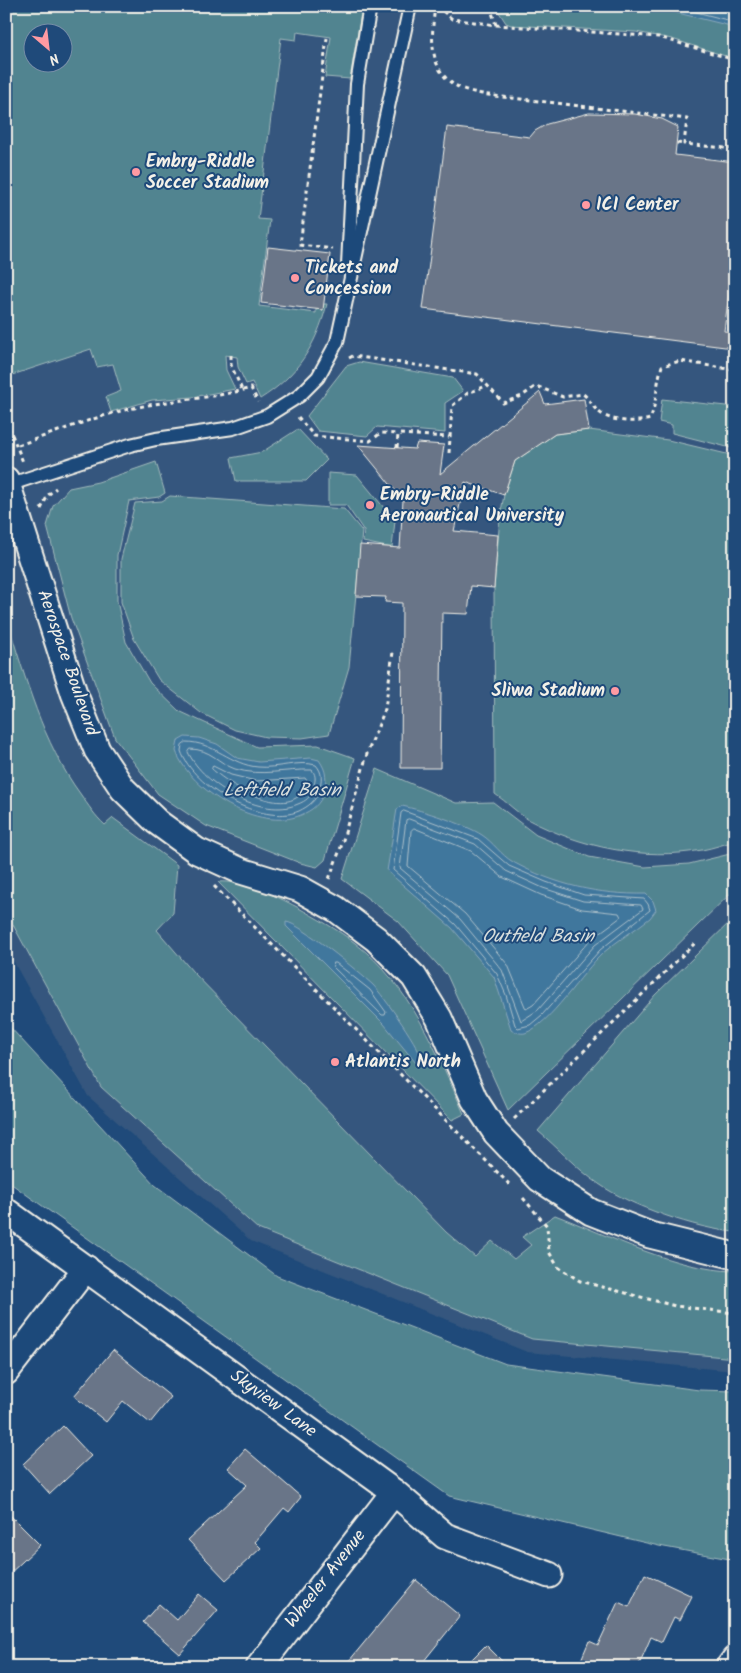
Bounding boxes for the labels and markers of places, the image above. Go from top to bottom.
place label: Embry-Riddle Soccer Stadium [146,148,269,198]
marker: Embry-Riddle Soccer Stadium [130,166,142,178]
place label: ICI Center [596,191,680,220]
marker: ICI Center [580,199,592,211]
place label: Tickets and Concession [305,254,399,304]
marker: Tickets and Concession [289,272,301,284]
place label: Embry-Riddle Aeronautical University [380,481,565,531]
marker: Embry-Riddle Aeronautical University [364,499,376,511]
place label: Sliwa Stadium [492,677,605,706]
marker: Sliwa Stadium [609,685,621,697]
place label: Atlantis North [345,1048,461,1077]
marker: Atlantis North [329,1056,341,1068]

